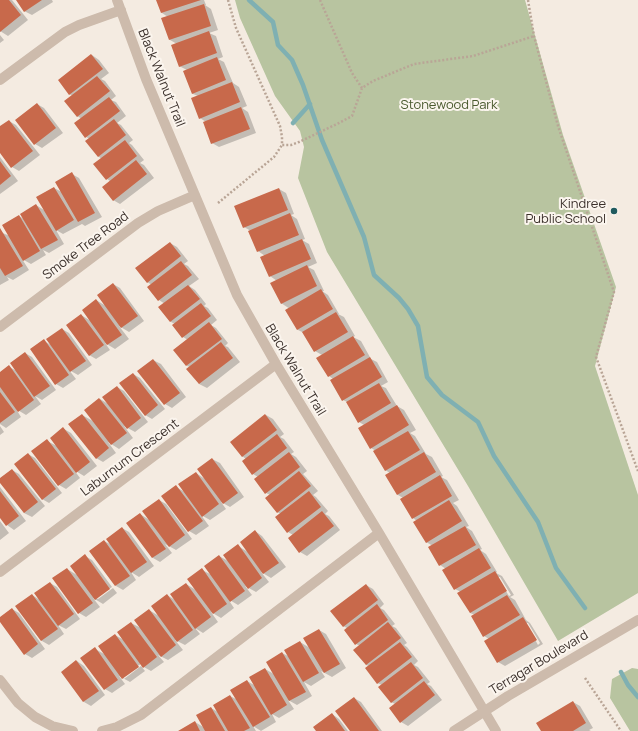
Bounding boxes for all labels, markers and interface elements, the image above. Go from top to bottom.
street label: Black Walnut Trail [134,27,188,129]
park label: Stonewood Park [401,97,497,113]
place label: Kindree Public School [526,196,606,227]
marker: Kindree Public School [609,206,619,216]
street label: Smoke Tree Road [40,209,132,283]
street label: Black Walnut Trail [261,321,329,419]
street label: Laburnum Crescent [78,416,182,500]
street label: Terragar Boulevard [487,627,591,699]

